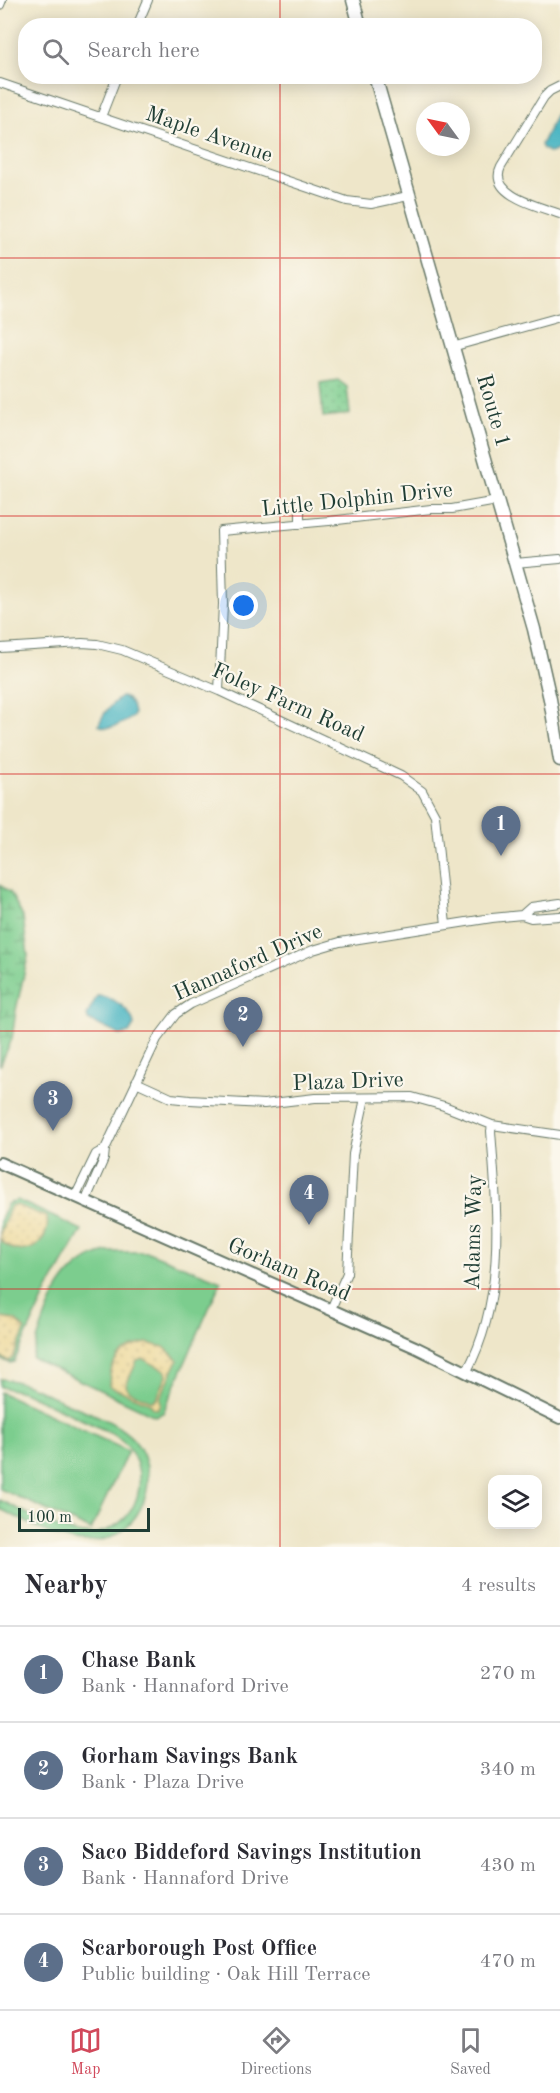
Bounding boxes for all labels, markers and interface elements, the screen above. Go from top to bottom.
search box [18,18,542,84]
icon: search [39,35,72,68]
text: Search here [87,40,200,62]
north arrow [416,102,470,156]
street label: Maple Avenue [143,103,275,167]
street label: Route 1 [472,372,514,450]
street label: Little Dolphin Drive [260,479,454,521]
your location [229,591,258,620]
street label: Foley Farm Road [209,660,367,746]
pin: 1 [482,806,520,856]
street label: Hannaford Drive [170,920,326,1006]
pin: 2 [224,998,262,1047]
street label: Plaza Drive [292,1069,404,1095]
pin: 3 [34,1082,72,1131]
street label: Adams Way [462,1173,486,1290]
pin: 4 [290,1176,328,1225]
street label: Gorham Road [224,1234,354,1306]
map controls [488,1475,542,1529]
button: layers [488,1475,542,1529]
scale bar [18,1505,150,1532]
text: 100 m [27,1510,72,1526]
text: Nearby [24,1573,108,1599]
text: 4 results [461,1576,536,1596]
text: Chase Bank [81,1650,196,1672]
text: 1 [38,1664,49,1684]
text: 270 m [480,1664,536,1684]
text: Bank · Hannaford Drive [81,1677,289,1697]
text: Gorham Savings Bank [81,1746,298,1768]
text: 2 [38,1760,49,1780]
text: 340 m [480,1760,536,1780]
text: Bank · Plaza Drive [81,1773,244,1793]
text: Saco Biddeford Savings Institution [81,1842,422,1864]
text: 3 [38,1856,49,1876]
text: 430 m [480,1856,536,1876]
text: Bank · Hannaford Drive [81,1869,289,1889]
text: Scarborough Post Office [81,1938,317,1960]
text: 4 [38,1952,49,1972]
text: 470 m [480,1952,536,1972]
text: Public building · Oak Hill Terrace [81,1965,370,1985]
tab: Map [69,2024,102,2080]
tab: Directions [241,2024,312,2080]
tab: Saved [450,2024,491,2080]

